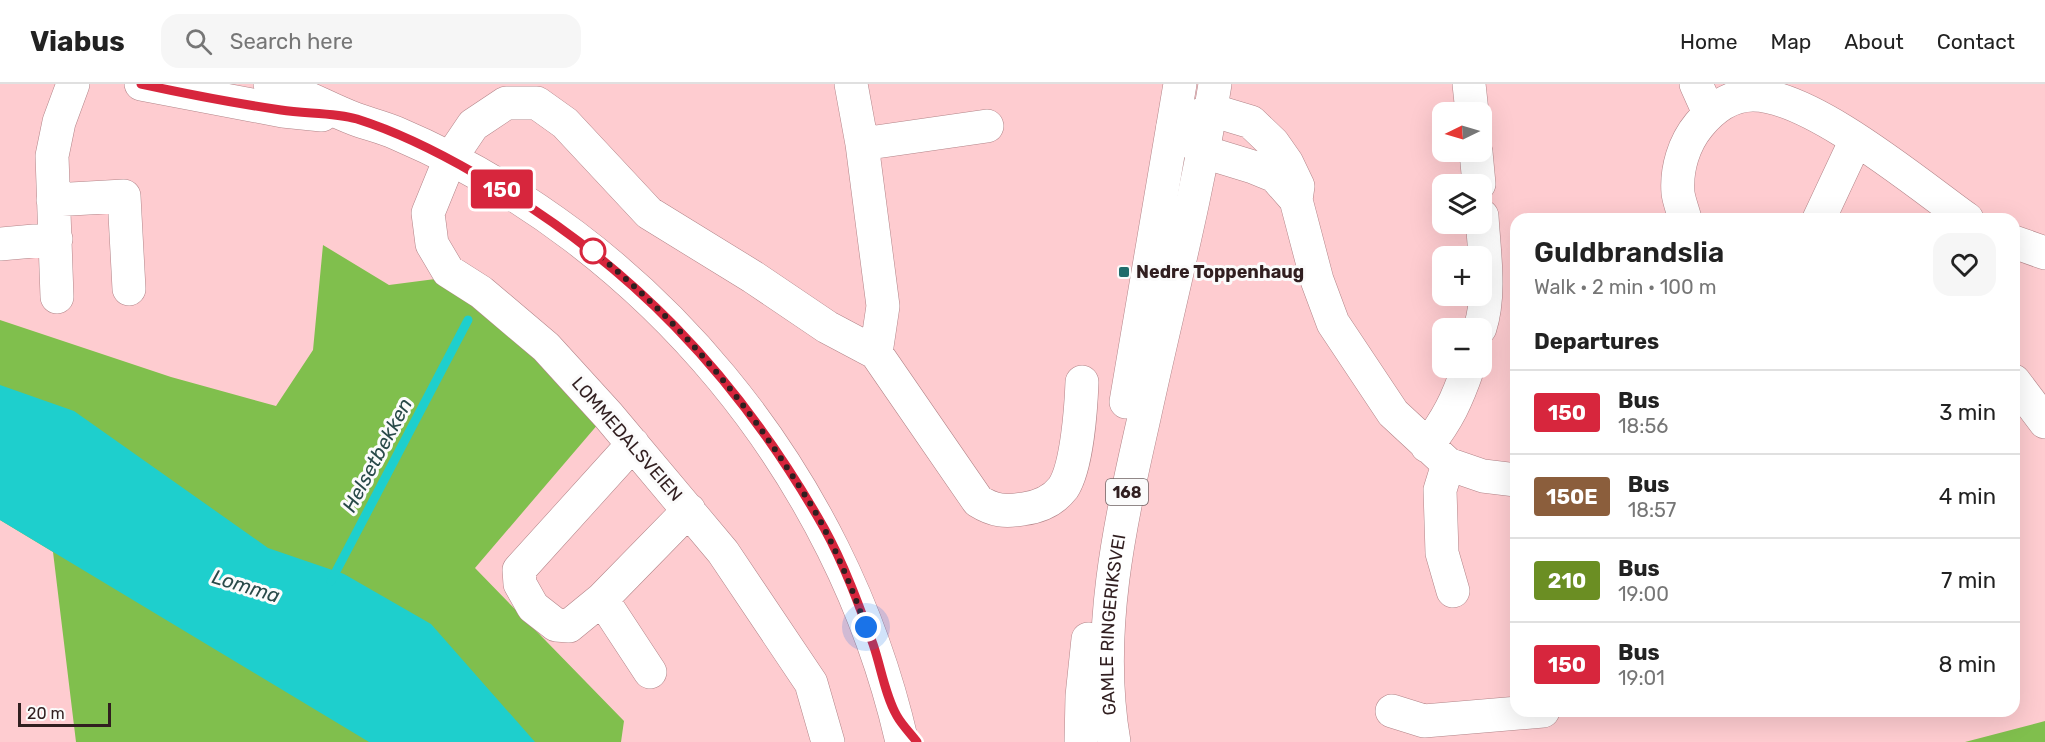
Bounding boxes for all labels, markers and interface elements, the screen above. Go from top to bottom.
search box [161,14,581,68]
text: Viabus [30,25,125,58]
icon: search [182,25,215,58]
text: Search here [230,28,353,55]
text: Home [1680,29,1737,54]
text: Map [1770,29,1811,54]
text: About [1844,29,1904,54]
text: Contact [1937,29,2015,54]
north arrow [1432,102,1492,162]
map controls [1432,102,1492,378]
line badge: 150 [468,170,536,208]
button: layers [1432,174,1492,234]
text: 150 [483,177,521,202]
button: heart [1933,233,1996,296]
text: Guldbrandslia [1534,236,1724,269]
unlabelled marker [580,238,606,264]
button: + [1432,246,1492,306]
place label: Nedre Toppenhaug [1136,261,1304,283]
marker: Nedre Toppenhaug [1117,265,1131,279]
text: Walk · 2 min · 100 m [1534,275,1716,299]
button: − [1432,318,1492,378]
text: Departures [1534,328,1659,355]
street label: LOMMEDALSVEIEN [567,372,687,506]
text: Bus [1618,387,1660,414]
water label: Helsetbekken [337,394,417,516]
text: 3 min [1939,399,1996,426]
text: 150 [1548,400,1586,425]
text: 18:56 [1618,414,1668,438]
text: Bus [1628,471,1669,498]
road number: 168 [1106,479,1148,505]
text: 4 min [1939,483,1996,510]
text: 150E [1546,484,1598,509]
text: 18:57 [1628,498,1676,522]
street label: GAMLE RINGERIKSVEI [1096,532,1131,716]
text: Bus [1618,555,1660,582]
water label: Lomma [209,564,283,608]
text: 7 min [1941,567,1996,594]
text: 210 [1548,568,1586,593]
text: 19:00 [1618,582,1669,606]
your location [851,612,881,642]
text: Bus [1618,639,1660,666]
text: 8 min [1938,651,1996,678]
text: 150 [1548,652,1586,677]
text: 19:01 [1618,666,1665,690]
scale bar [18,700,111,728]
text: 20 m [27,704,65,723]

